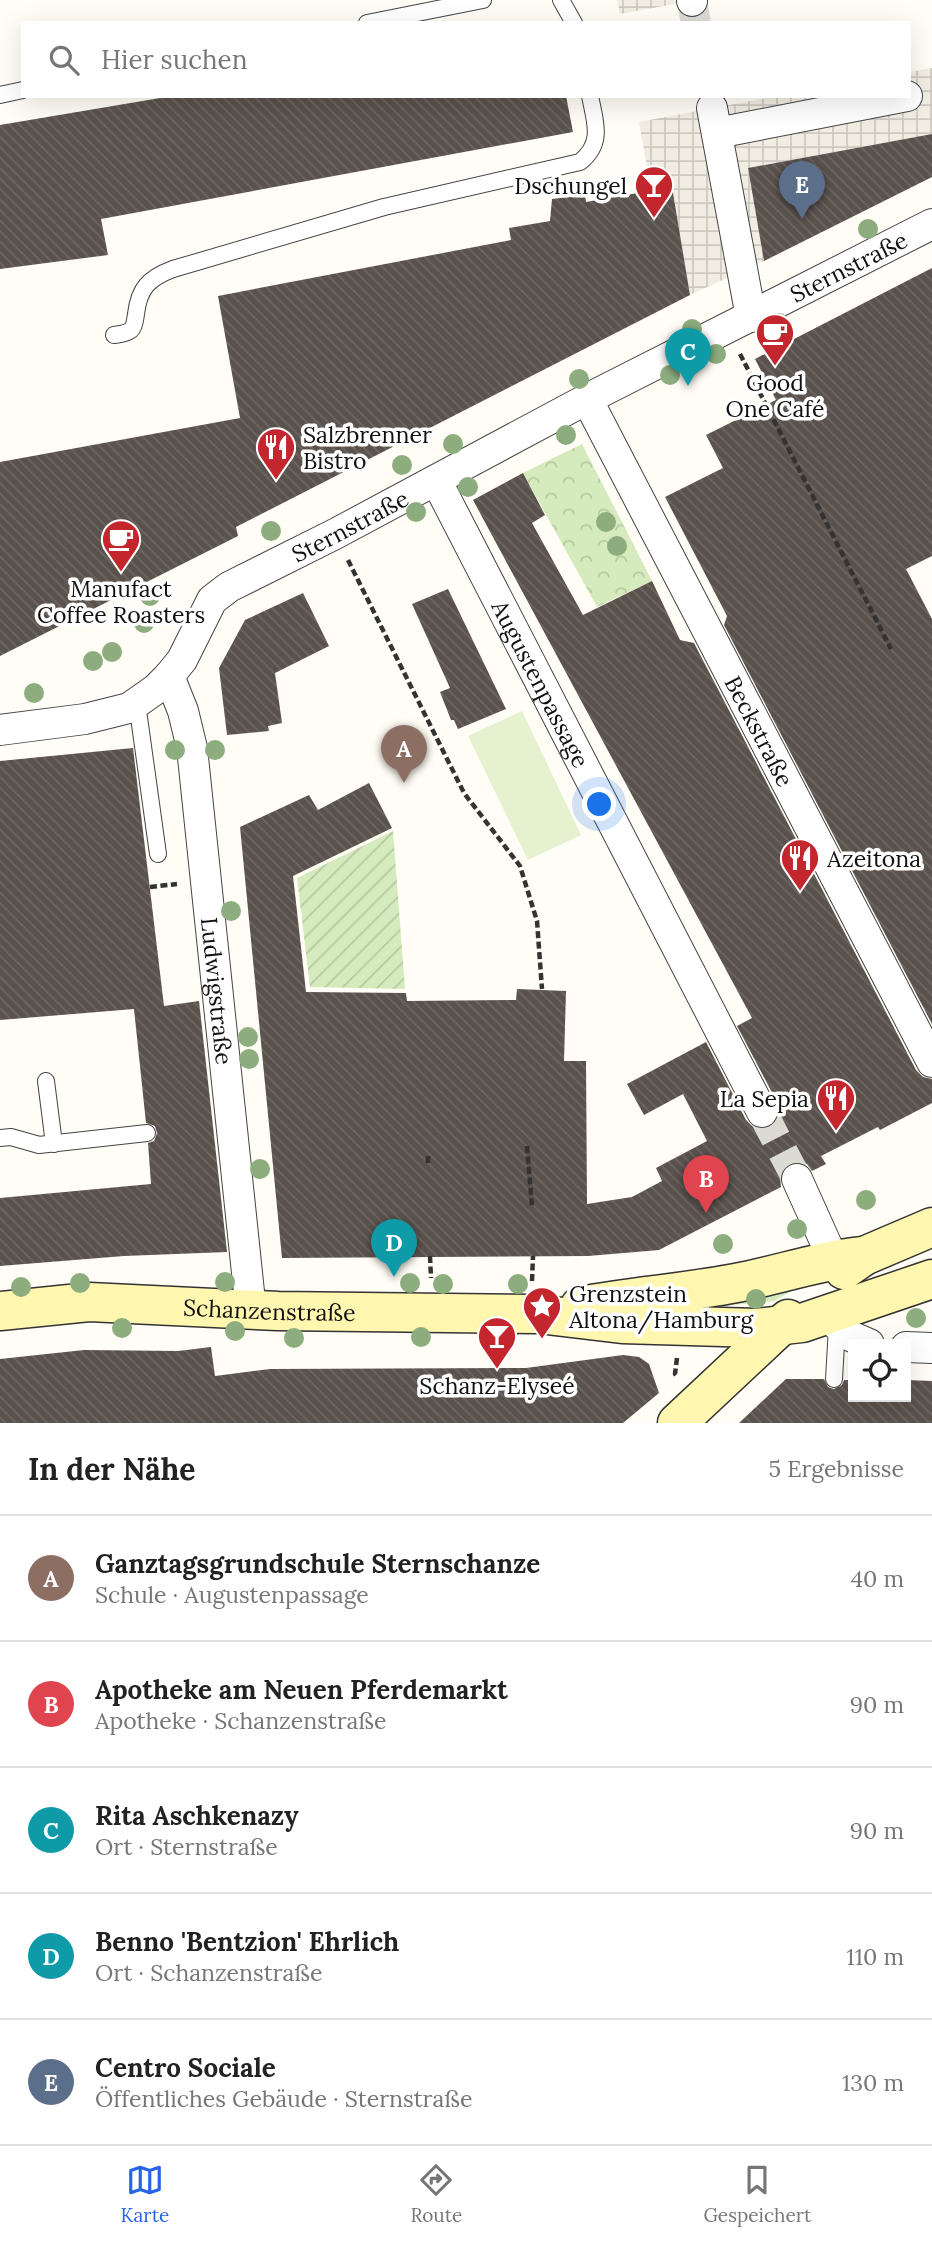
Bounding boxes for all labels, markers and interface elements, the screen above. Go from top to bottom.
search box [21,21,911,98]
icon: search [45,41,83,79]
text: Hier suchen [101,43,247,76]
pin: E [779,161,825,219]
bar icon: Dschungel [633,164,675,219]
place label: Dschungel [514,171,627,200]
street label: Sternstraße [785,225,912,308]
cafe icon: Good One Café [754,312,796,367]
pin: C [665,328,711,386]
place label: Good One Café [726,368,824,423]
place label: Salzbrenner Bistro [303,420,432,475]
restaurant icon: Salzbrenner Bistro [255,426,297,481]
street label: Sternstraße [287,483,413,568]
cafe icon: Manufact Coffee Roasters [100,518,142,573]
place label: Manufact Coffee Roasters [37,574,205,629]
street label: Augustenpassage [485,594,596,772]
street label: Beckstraße [719,671,800,791]
pin: A [381,725,427,783]
your location [582,787,616,821]
restaurant icon: Azeitona [779,837,821,892]
place label: Azeitona [826,844,921,873]
street label: Ludwigstraße [195,916,240,1066]
restaurant icon: La Sepia [815,1077,857,1132]
place label: La Sepia [720,1084,809,1113]
pin: B [683,1155,729,1213]
pin: D [371,1219,417,1277]
place label: Grenzstein Altona/Hamburg [568,1279,754,1335]
place icon: Grenzstein Altona/Hamburg [521,1285,563,1340]
street label: Schanzenstraße [183,1292,356,1326]
bar icon: Schanz-Elyseé [476,1315,518,1370]
map controls [848,1339,911,1402]
button: locate [848,1339,911,1402]
place label: Schanz-Elyseé [419,1371,575,1400]
text: In der Nähe [28,1450,196,1488]
text: 5 Ergebnisse [769,1454,904,1483]
text: Ganztagsgrundschule Sternschanze [95,1547,540,1580]
text: A [43,1564,59,1593]
text: 40 m [851,1564,904,1593]
text: Schule · Augustenpassage [95,1580,369,1609]
text: Apotheke am Neuen Pferdemarkt [95,1673,508,1706]
text: B [43,1690,59,1719]
text: 90 m [850,1690,904,1719]
text: Apotheke · Schanzenstraße [95,1706,386,1735]
text: Rita Aschkenazy [95,1799,299,1832]
text: C [43,1816,59,1845]
text: 90 m [850,1816,904,1845]
text: Ort · Sternstraße [95,1832,278,1861]
text: Benno 'Bentzion' Ehrlich [95,1925,399,1958]
text: D [42,1942,60,1971]
text: 110 m [846,1942,904,1971]
text: Ort · Schanzenstraße [95,1958,322,1987]
text: Centro Sociale [95,2051,276,2084]
text: E [44,2068,58,2097]
text: 130 m [842,2068,904,2097]
text: Öffentliches Gebäude · Sternstraße [95,2084,472,2113]
tab: Karte [121,2161,169,2227]
tab: Route [410,2161,462,2227]
tab: Gespeichert [703,2161,811,2227]

